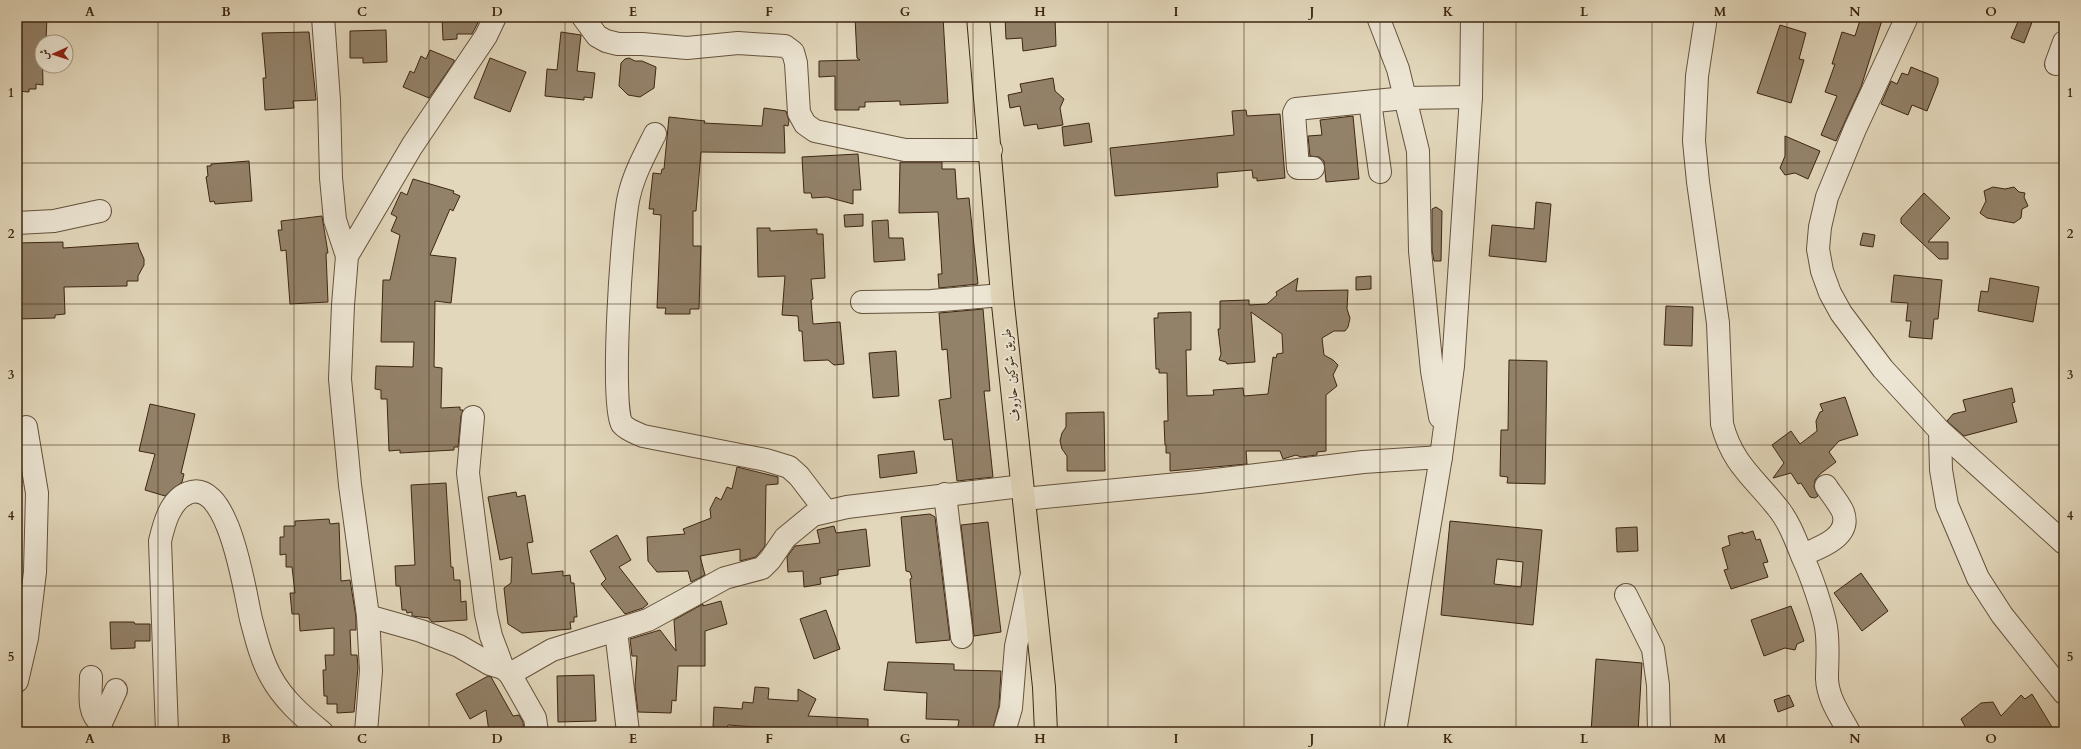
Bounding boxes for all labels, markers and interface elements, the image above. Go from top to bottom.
text: A [85,3,95,21]
text: B [221,3,231,21]
text: C [357,3,367,21]
text: D [491,3,503,21]
text: E [629,3,637,21]
text: F [765,3,773,21]
text: G [900,3,911,21]
text: H [1034,3,1046,21]
text: I [1173,3,1179,21]
text: J [1308,3,1315,21]
text: K [1443,3,1454,21]
text: L [1580,3,1589,21]
text: M [1714,3,1727,21]
text: N [1849,3,1861,21]
text: O [1985,3,1997,21]
north arrow [34,34,74,74]
text: ش [37,49,52,60]
text: 1 [8,84,14,102]
text: 1 [2067,84,2073,102]
text: 2 [8,225,15,243]
text: 2 [2067,225,2074,243]
street label: طريق شوكين حاروف [997,328,1025,422]
text: 3 [8,366,15,384]
text: 3 [2067,366,2074,384]
text: 4 [8,507,15,525]
text: 4 [2067,507,2074,525]
text: 5 [8,648,14,666]
text: 5 [2067,648,2073,666]
text: A [85,730,95,748]
text: B [221,730,231,748]
text: C [357,730,367,748]
text: D [491,730,503,748]
text: E [629,730,637,748]
text: F [765,730,773,748]
text: G [900,730,911,748]
text: H [1034,730,1046,748]
text: I [1173,730,1179,748]
text: J [1308,730,1315,748]
text: K [1443,730,1454,748]
text: L [1580,730,1589,748]
text: M [1714,730,1727,748]
text: N [1849,730,1861,748]
text: O [1985,730,1997,748]

